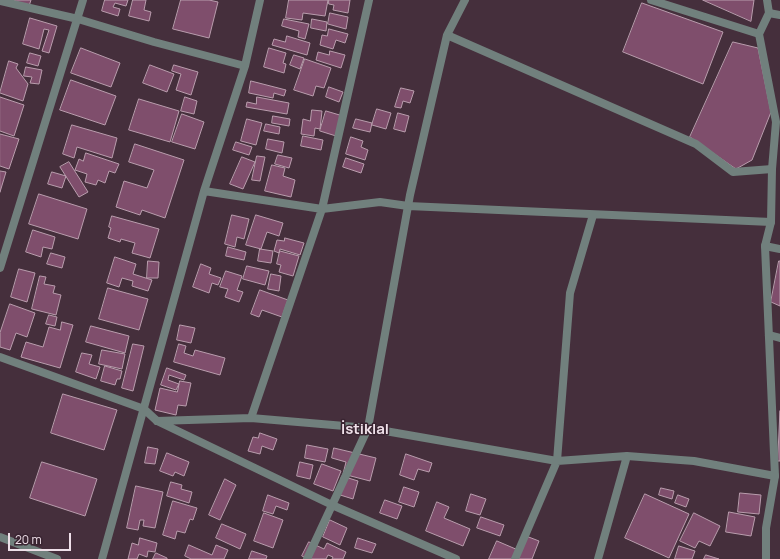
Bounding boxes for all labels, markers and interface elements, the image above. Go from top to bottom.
district label: İstiklal [341,421,389,439]
scale bar [10,525,73,551]
text: 20 m [15,531,42,548]

